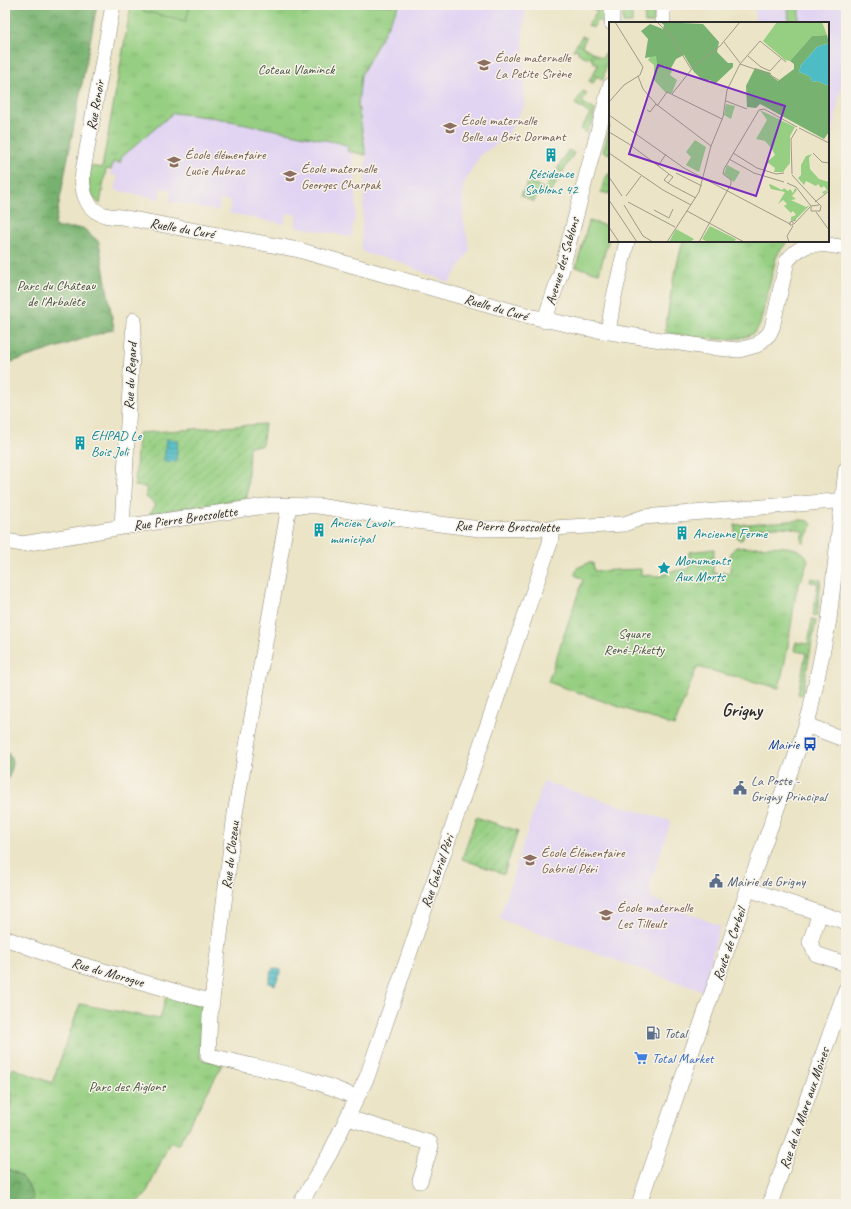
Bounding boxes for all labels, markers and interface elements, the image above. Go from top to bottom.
inset map [609,22,829,242]
place label: École maternelle La Petite Sirène [495,49,572,82]
school or university icon: École maternelle La Petite Sirène [476,57,492,73]
park label: Coteau Vlaminck [258,61,335,78]
street label: Rue Renoir [83,78,108,131]
place label: École maternelle Belle au Bois Dormant [461,112,567,145]
school or university icon: École maternelle Belle au Bois Dormant [442,120,458,136]
place label: École élémentaire Lucie Aubrac [185,146,267,179]
building icon: Résidence Sablons 42 [543,147,559,163]
school or university icon: École élémentaire Lucie Aubrac [166,154,182,170]
place label: École maternelle Georges Charpak [301,160,382,193]
place label: Résidence Sablons 42 [524,165,579,198]
school or university icon: École maternelle Georges Charpak [282,168,298,184]
street label: Ruelle du Curé [148,214,218,243]
street label: Avenue des Sablons [542,214,583,307]
park label: Parc du Château de l'Arbalète [17,277,96,310]
street label: Ruelle du Curé [462,290,532,325]
street label: Rue du Regard [120,339,141,410]
place label: EHPAD Le Bois Joli [91,427,143,460]
building icon: EHPAD Le Bois Joli [72,435,88,451]
street label: Rue Pierre Brossolette [132,503,239,534]
place label: Ancien Lavoir municipal [330,514,395,547]
street label: Rue Pierre Brossolette [455,517,561,536]
building icon: Ancien Lavoir municipal [311,522,327,538]
building icon: Ancienne Ferme [674,525,690,541]
place label: Ancienne Ferme [693,525,768,542]
place label: Monuments Aux Morts [675,552,732,585]
place icon: Monuments Aux Morts [656,560,672,576]
park label: Square René-Piketty [604,625,665,658]
district label: Grigny [722,699,764,721]
place label: Mairie [768,736,800,753]
bus stop icon: Mairie [802,736,818,752]
place label: La Poste - Grigny Principal [751,772,829,805]
public building icon: La Poste - Grigny Principal [732,780,748,796]
street label: Rue du Clozeau [218,819,243,890]
street label: Rue Gabriel Péri [417,830,459,910]
place label: École Élémentaire Gabriel Péri [541,844,626,877]
school or university icon: École Élémentaire Gabriel Péri [522,852,538,868]
public building icon: Mairie de Grigny [708,873,724,889]
place label: Mairie de Grigny [727,873,807,890]
place label: École maternelle Les Tilleuls [617,899,694,932]
street label: Route de Corbeil [709,903,751,983]
school or university icon: École maternelle Les Tilleuls [598,907,614,923]
street label: Rue du Morogue [70,954,147,991]
fuel station icon: Total [645,1025,661,1041]
place label: Total [664,1025,689,1042]
street label: Rue de la Mare aux Moines [776,1044,834,1171]
supermarket icon: Total Market [633,1050,649,1066]
place label: Total Market [652,1050,715,1067]
park label: Parc des Aiglons [89,1078,167,1095]

